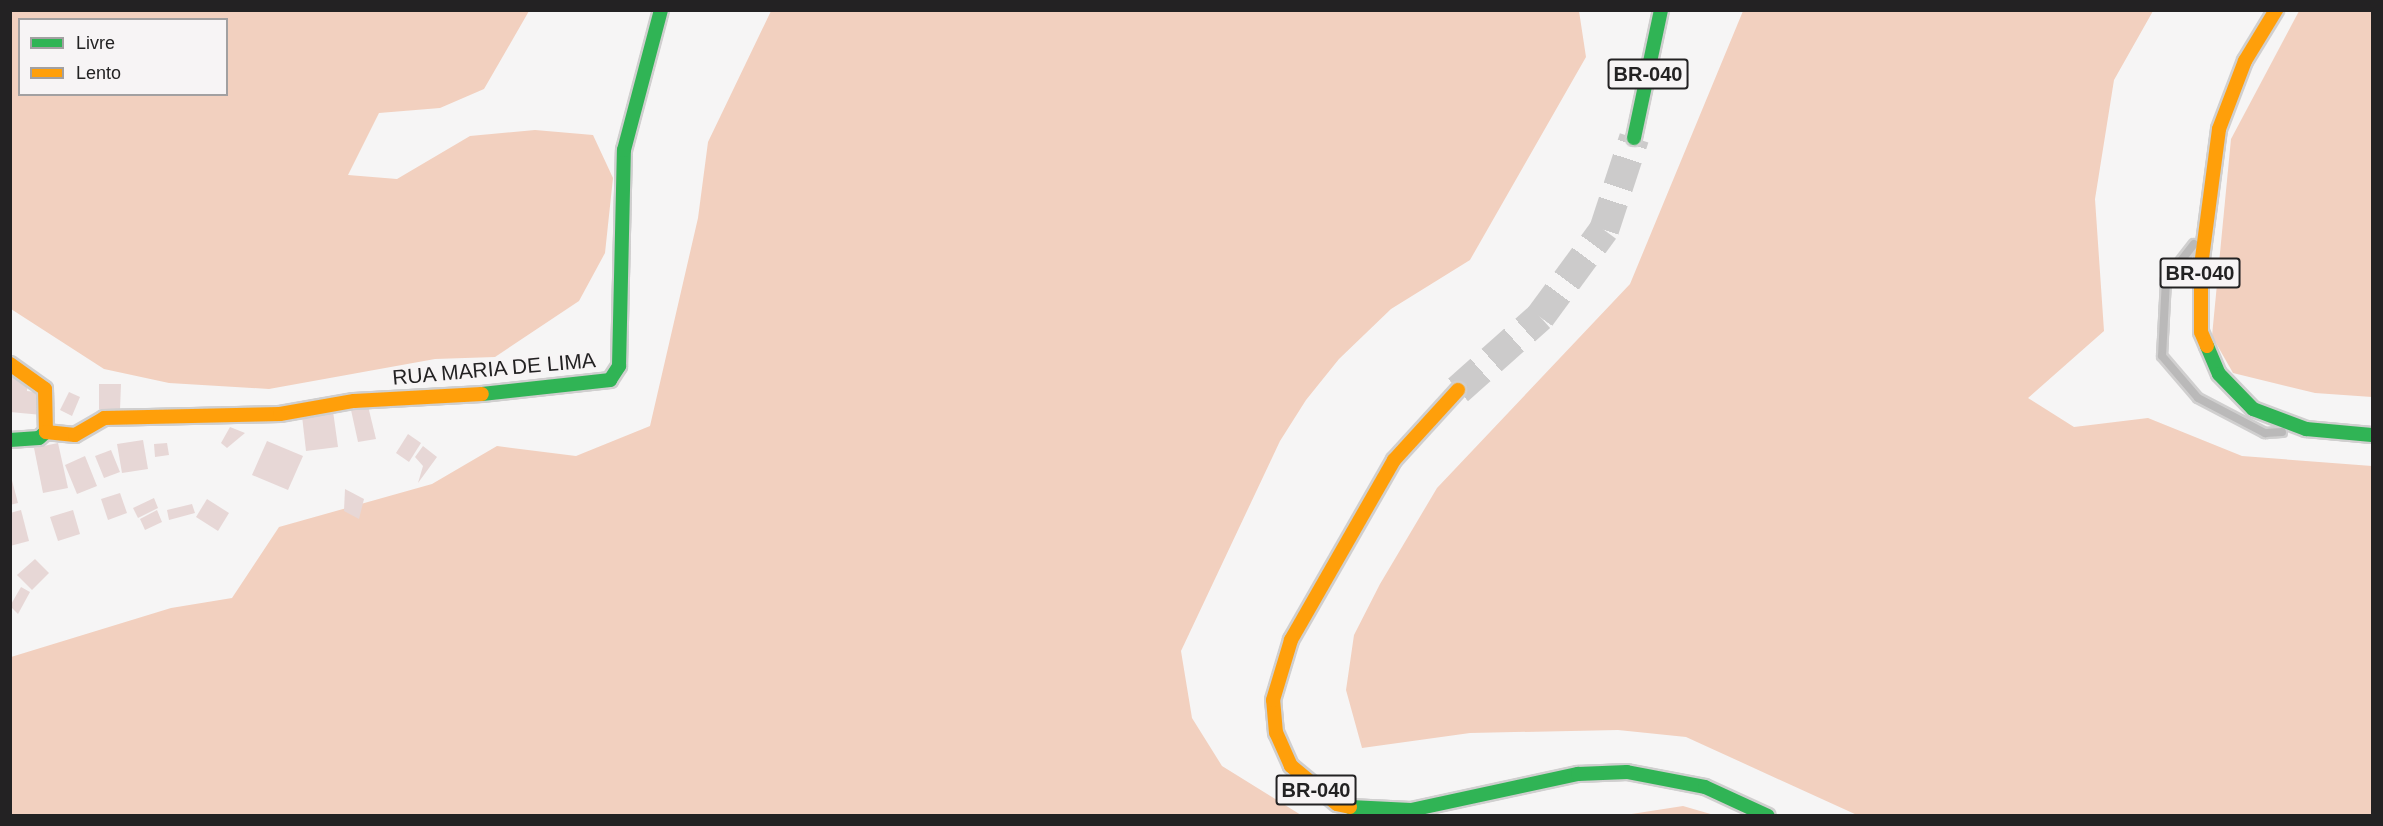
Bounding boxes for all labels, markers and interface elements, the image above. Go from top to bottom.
legend [18,18,228,96]
text: Livre [76,33,115,53]
road number: BR-040 [1608,57,1688,91]
text: Lento [76,63,121,83]
road number: BR-040 [2160,256,2240,290]
street label: RUA MARIA DE LIMA [390,347,598,391]
road number: BR-040 [1276,773,1356,807]

